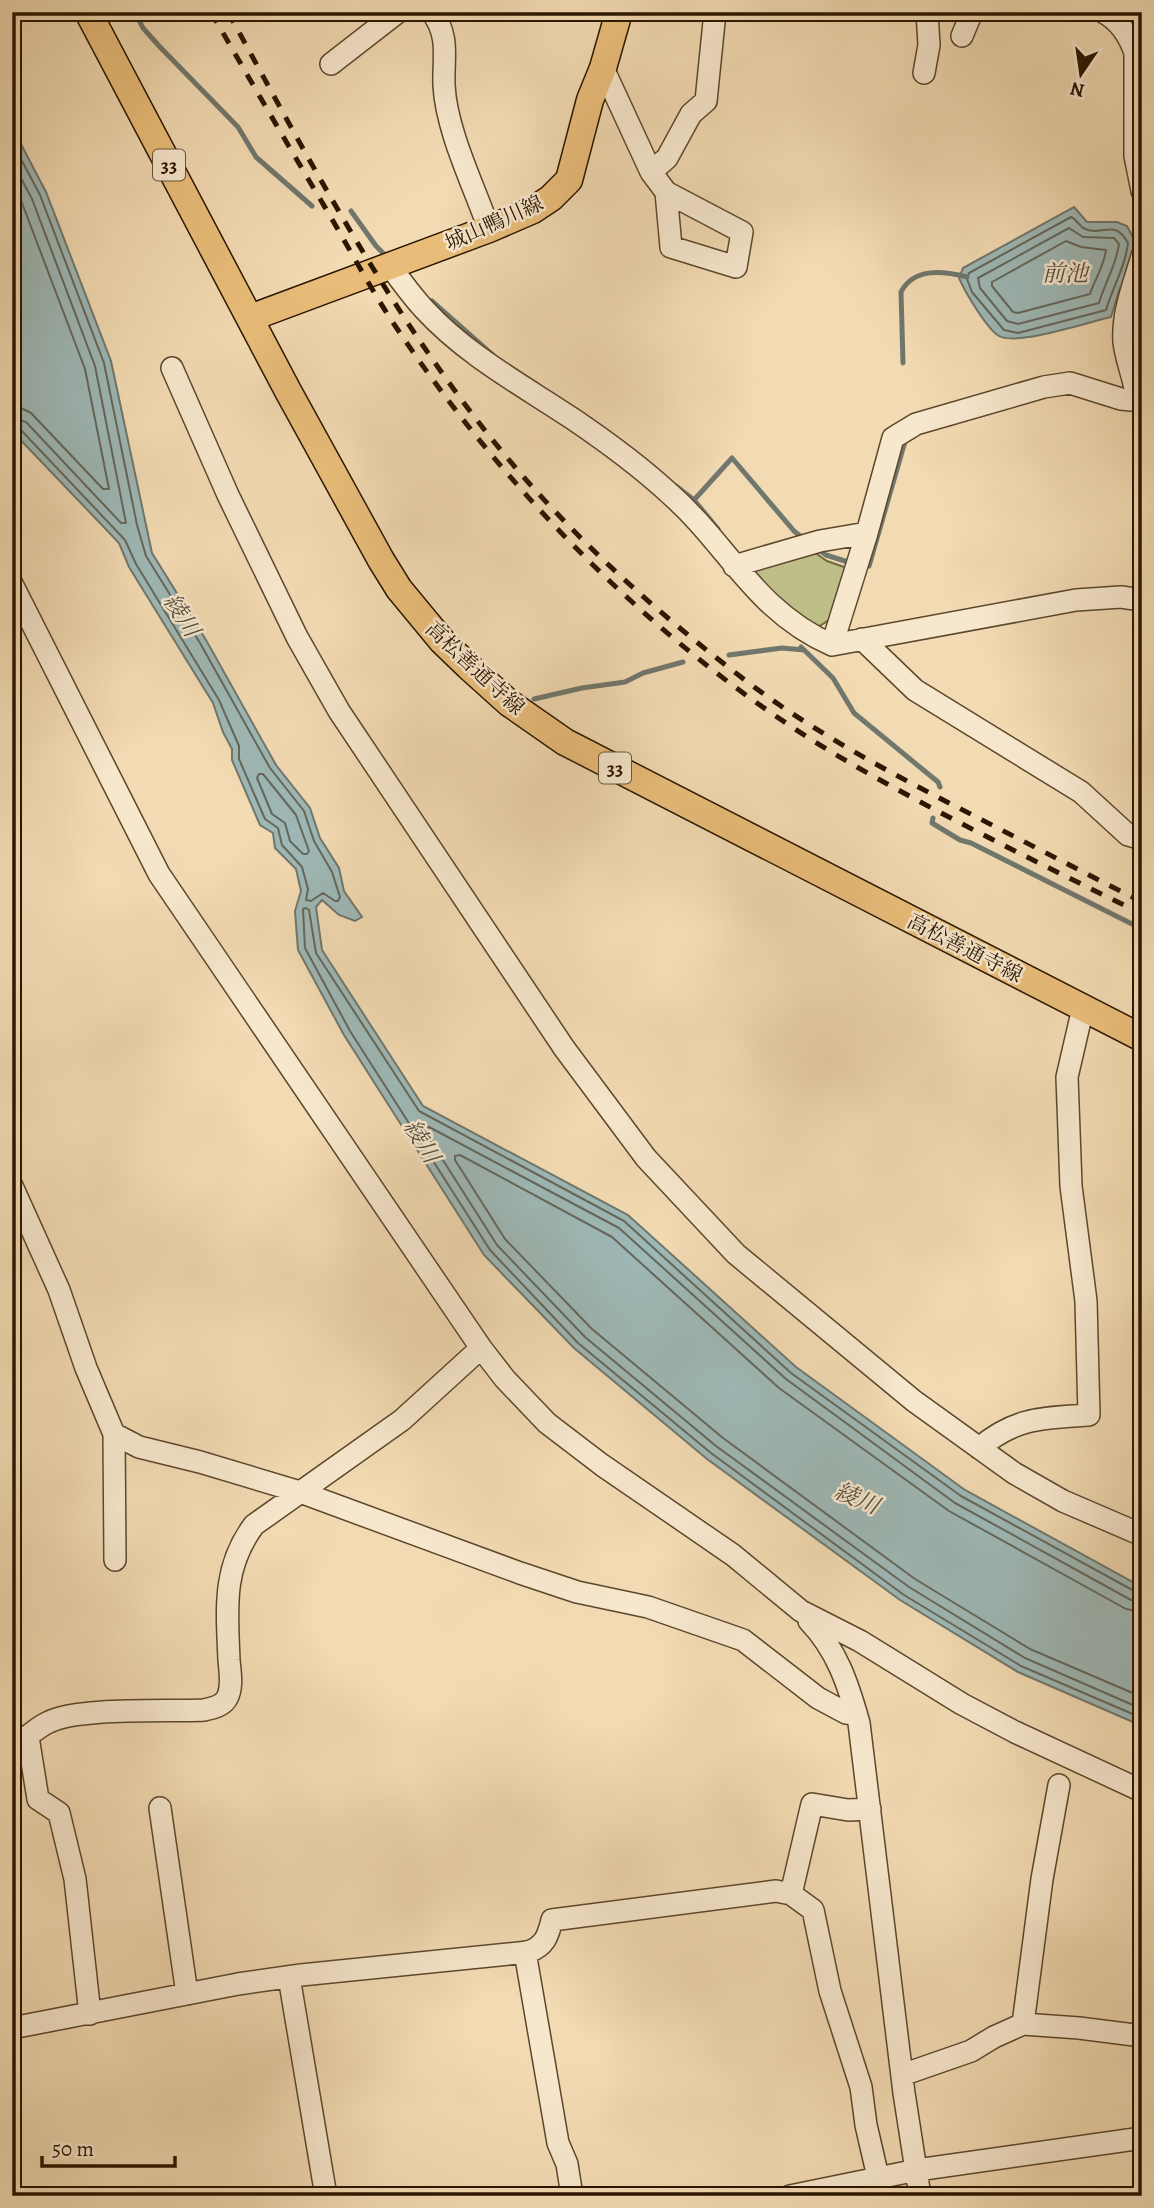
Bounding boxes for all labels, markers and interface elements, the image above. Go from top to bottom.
north arrow [1046,38,1116,108]
text: N [1068,75,1087,104]
road number: 33 [153,150,185,181]
street label: 城山鴨川線 [440,189,548,257]
water label: 前池 [1042,258,1091,289]
water label: 綾川 [156,588,209,646]
street label: 高松善通寺線 [419,615,531,721]
road number: 33 [599,752,631,783]
street label: 高松善通寺線 [903,907,1027,989]
water label: 綾川 [396,1114,448,1172]
water label: 綾川 [830,1475,887,1523]
scale bar [42,2124,175,2168]
text: 50 m [52,2135,94,2163]

